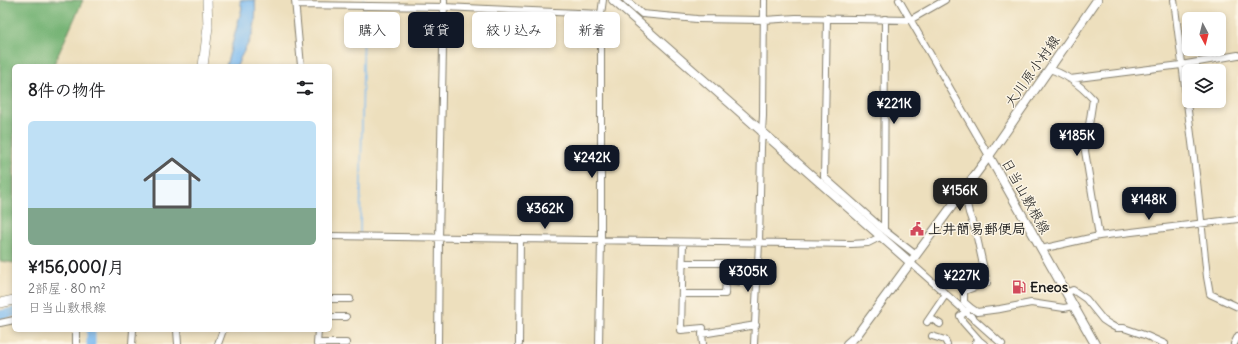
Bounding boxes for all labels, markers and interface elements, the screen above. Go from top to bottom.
chip: 購入 [344,12,400,48]
chip: 賃貸 [408,12,464,48]
chip: 絞り込み [472,12,556,48]
chip: 新着 [564,12,620,48]
north arrow [1182,12,1226,56]
map controls [1182,12,1226,108]
street label: 大川原小村線 [1001,31,1063,111]
button: layers [1182,64,1226,108]
icon: filters [294,77,316,99]
text: 8件の物件 [28,79,106,101]
pin: ¥221K [866,91,922,125]
text: ¥221K [876,95,912,112]
pin: ¥185K [1049,123,1105,157]
text: ¥185K [1059,127,1095,144]
pin: ¥242K [564,145,620,179]
icon: home [136,147,208,219]
text: ¥242K [573,149,611,166]
street label: 日当山敷根線 [998,155,1054,237]
pin: ¥156K [932,178,988,212]
text: ¥156K [942,182,978,199]
pin: ¥148K [1121,187,1177,221]
text: ¥148K [1131,191,1167,208]
pin: ¥362K [517,196,573,230]
text: ¥362K [526,200,564,217]
place label: 上井簡易郵便局 [928,220,1026,238]
public building icon: 上井簡易郵便局 [909,221,925,237]
text: ¥156,000/月 [28,256,124,278]
pin: ¥305K [720,259,776,293]
text: ¥305K [728,263,768,280]
pin: ¥227K [934,263,990,297]
text: ¥227K [944,267,980,284]
place label: Eneos [1030,278,1069,296]
fuel station icon: Eneos [1011,279,1027,295]
text: 2部屋 · 80 m² [28,280,106,297]
text: 日当山敷根線 [28,299,106,316]

